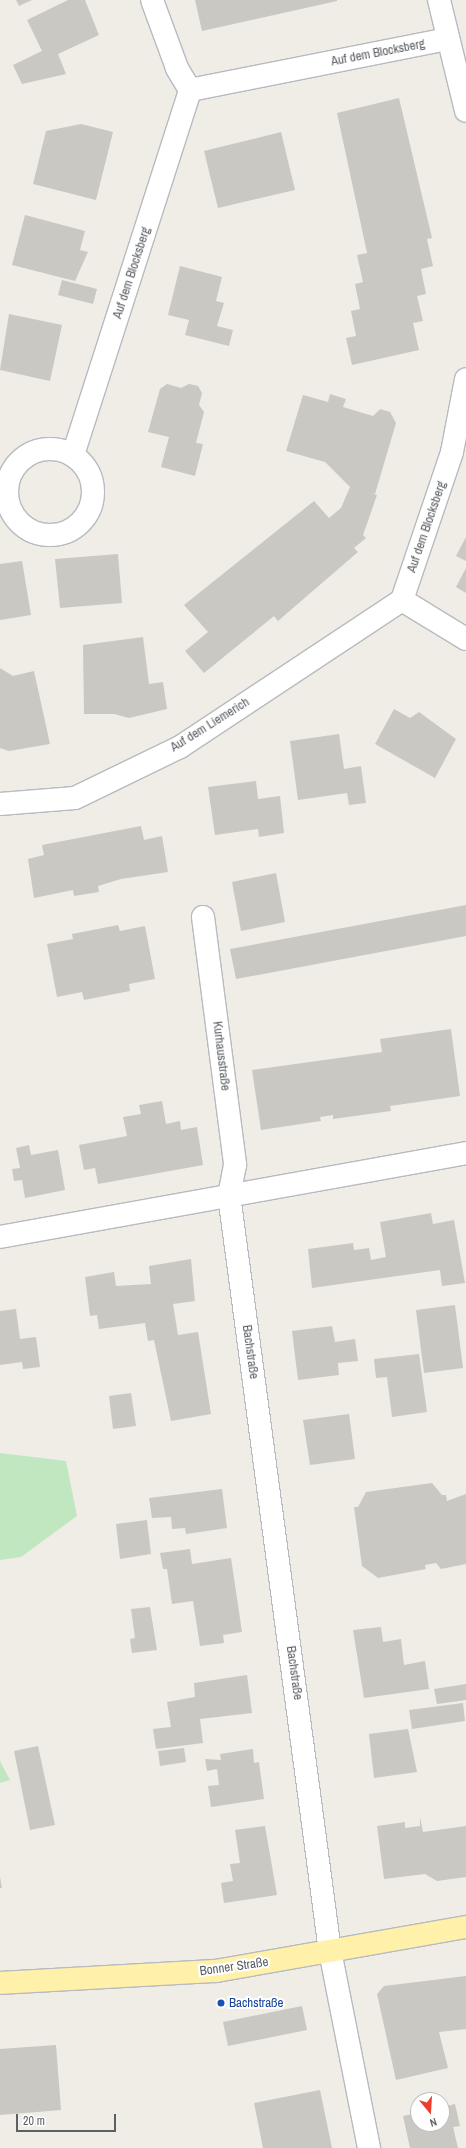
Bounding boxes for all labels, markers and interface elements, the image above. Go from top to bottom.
street label: Auf dem Blocksberg [330,36,426,70]
street label: Auf dem Blocksberg [110,225,154,321]
street label: Auf dem Blocksberg [404,479,450,575]
street label: Auf dem Liemerich [168,695,252,755]
street label: Kurhausstraße [209,1020,233,1092]
street label: Bachstraße [238,1324,262,1380]
street label: Bachstraße [282,1645,306,1701]
street label: Bonner Straße [199,1954,269,1980]
place label: Bachstraße [229,1995,284,2011]
marker: Bachstraße [216,1998,226,2008]
north arrow [410,2092,450,2132]
scale bar [18,2106,118,2132]
text: 20 m [23,2113,45,2129]
text: N [428,2115,439,2130]

